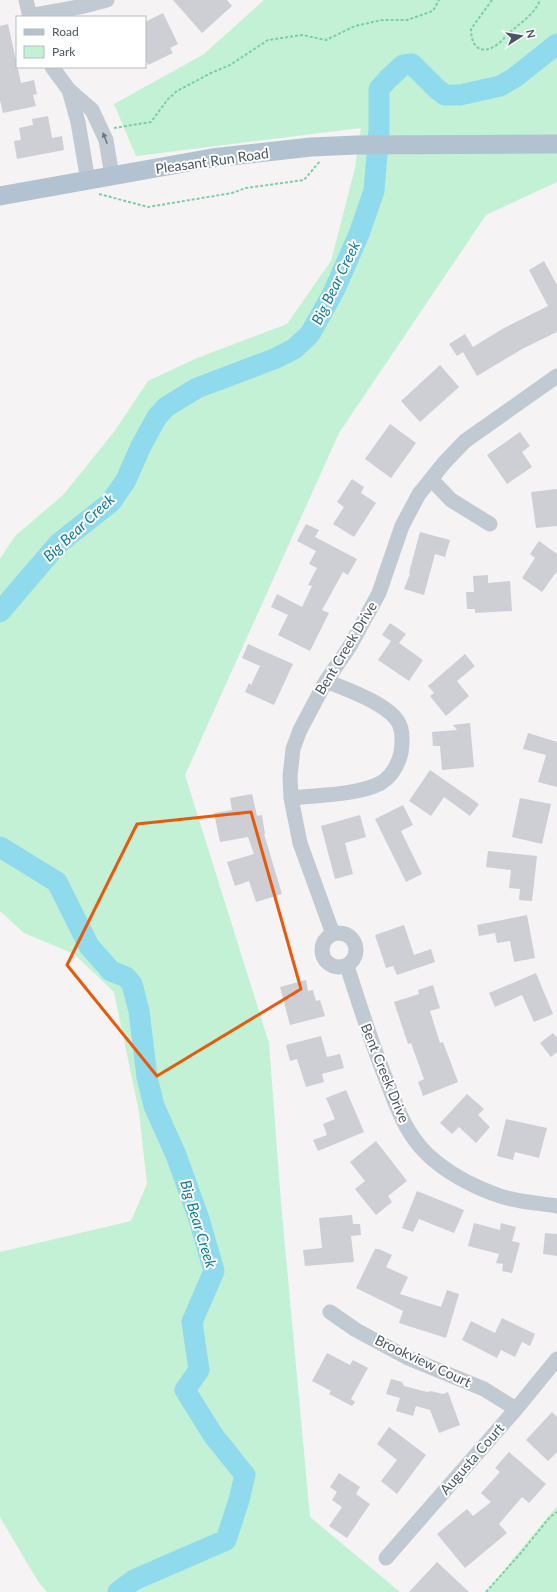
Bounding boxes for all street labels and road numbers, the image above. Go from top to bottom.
street label: Pleasant Run Road [154,144,270,177]
street label: Bent Creek Drive [311,598,380,697]
street label: Bent Creek Drive [358,1021,413,1125]
street label: Brookview Court [373,1331,474,1390]
street label: Augusta Court [436,1420,507,1498]

